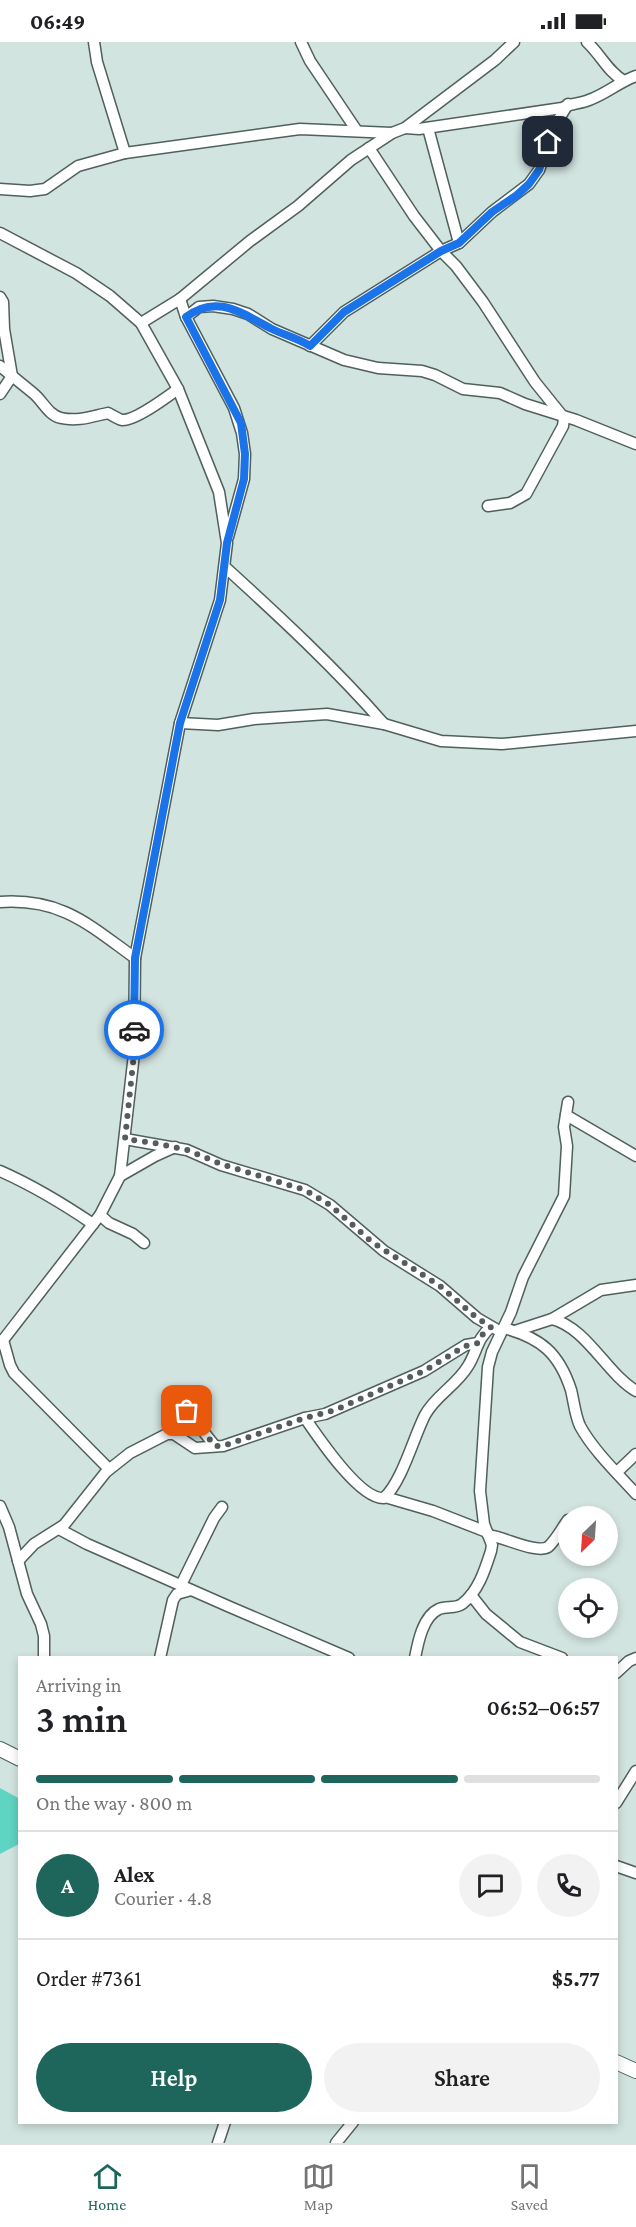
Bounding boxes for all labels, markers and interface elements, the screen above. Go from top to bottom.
text: 06:49 [30,9,85,34]
pin [522,116,573,167]
icon: home [531,125,564,158]
courier [104,1000,164,1060]
icon: car [118,1014,151,1047]
pin [161,1385,212,1436]
icon: bag [170,1394,203,1427]
north arrow [558,1506,618,1566]
map controls [558,1506,618,1638]
button: locate [558,1578,618,1638]
text: Arriving in [36,1674,121,1696]
text: 06:52–06:57 [487,1695,600,1720]
text: 3 min [36,1697,127,1740]
text: On the way · 800 m [36,1792,192,1814]
button: chat [459,1854,522,1917]
button: phone [537,1854,600,1917]
text: Alex [114,1862,155,1887]
text: A [61,1873,74,1898]
text: Courier · 4.8 [114,1887,212,1909]
text: Order #7361 [36,1966,141,1991]
text: $5.77 [552,1966,600,1991]
button: Help [36,2043,312,2112]
button: Share [324,2043,600,2112]
tab: Home [88,2160,126,2213]
tab: Map [302,2160,335,2213]
tab: Saved [511,2160,548,2213]

